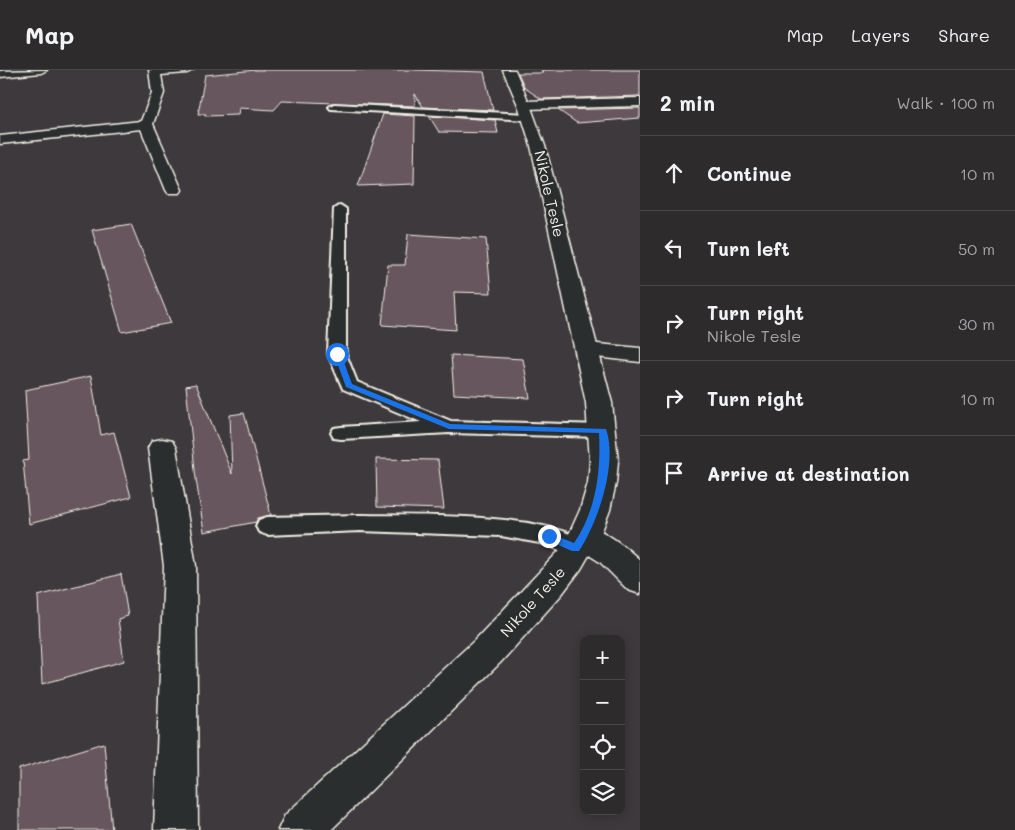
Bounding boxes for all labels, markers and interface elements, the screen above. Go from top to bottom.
text: Map [25,19,74,50]
text: Map [787,23,823,47]
text: Layers [851,23,910,47]
text: Share [938,23,990,47]
text: 2 min [660,89,715,116]
text: Walk · 100 m [896,92,995,113]
street label: Nikole Tesle [530,148,570,239]
icon: ahead [660,159,688,187]
text: Continue [707,161,792,186]
text: 10 m [960,163,995,184]
icon: left [660,234,688,262]
text: Turn left [707,236,790,261]
text: 50 m [958,238,995,259]
text: Turn right [707,300,804,325]
icon: right [660,309,688,337]
text: 30 m [958,313,995,334]
text: Nikole Tesle [707,325,801,346]
route start [326,343,349,366]
icon: right [660,384,688,412]
text: Turn right [707,386,804,411]
text: 10 m [960,388,995,409]
icon: arrive [660,459,688,487]
text: Arrive at destination [707,461,910,486]
route end [538,525,561,548]
street label: Nikole Tesle [495,562,569,641]
map controls [580,635,625,815]
button: + [580,635,625,680]
button: − [580,680,625,725]
button: locate [580,725,625,770]
button: layers [580,770,625,815]

